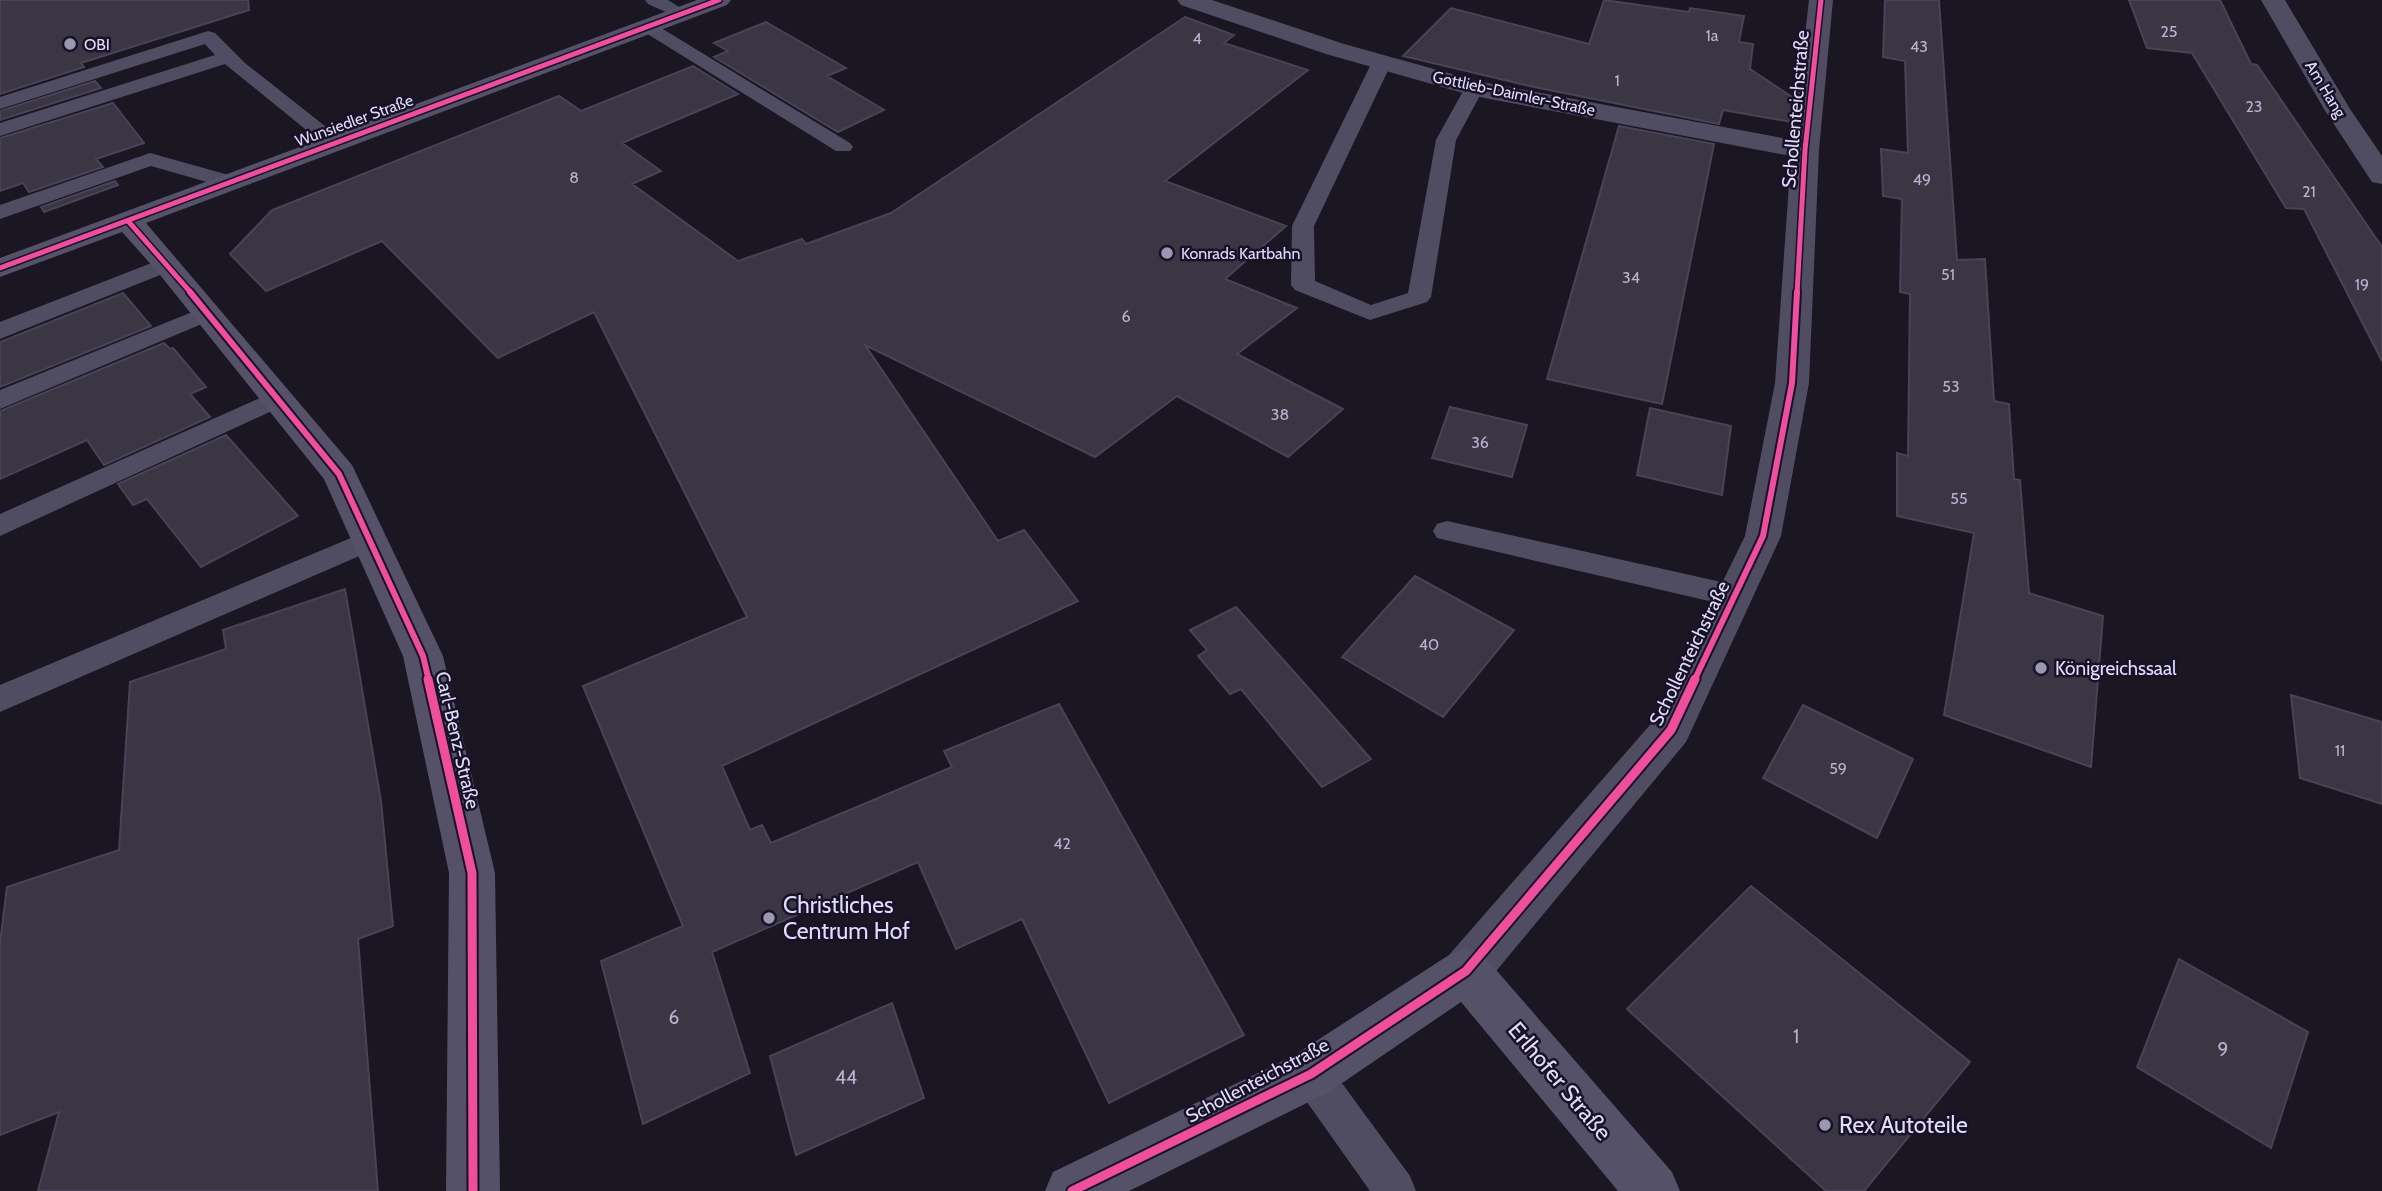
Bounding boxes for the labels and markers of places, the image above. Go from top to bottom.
place label: OBI [84,35,110,54]
marker: OBI [62,36,78,52]
place label: Konrads Kartbahn [1181,244,1300,263]
marker: Konrads Kartbahn [1159,245,1175,261]
place label: Königreichssaal [2055,657,2177,680]
marker: Königreichssaal [2033,660,2049,676]
place label: Christliches Centrum Hof [783,891,910,945]
marker: Christliches Centrum Hof [761,910,777,926]
place label: Rex Autoteile [1839,1111,1968,1139]
marker: Rex Autoteile [1817,1117,1833,1133]

